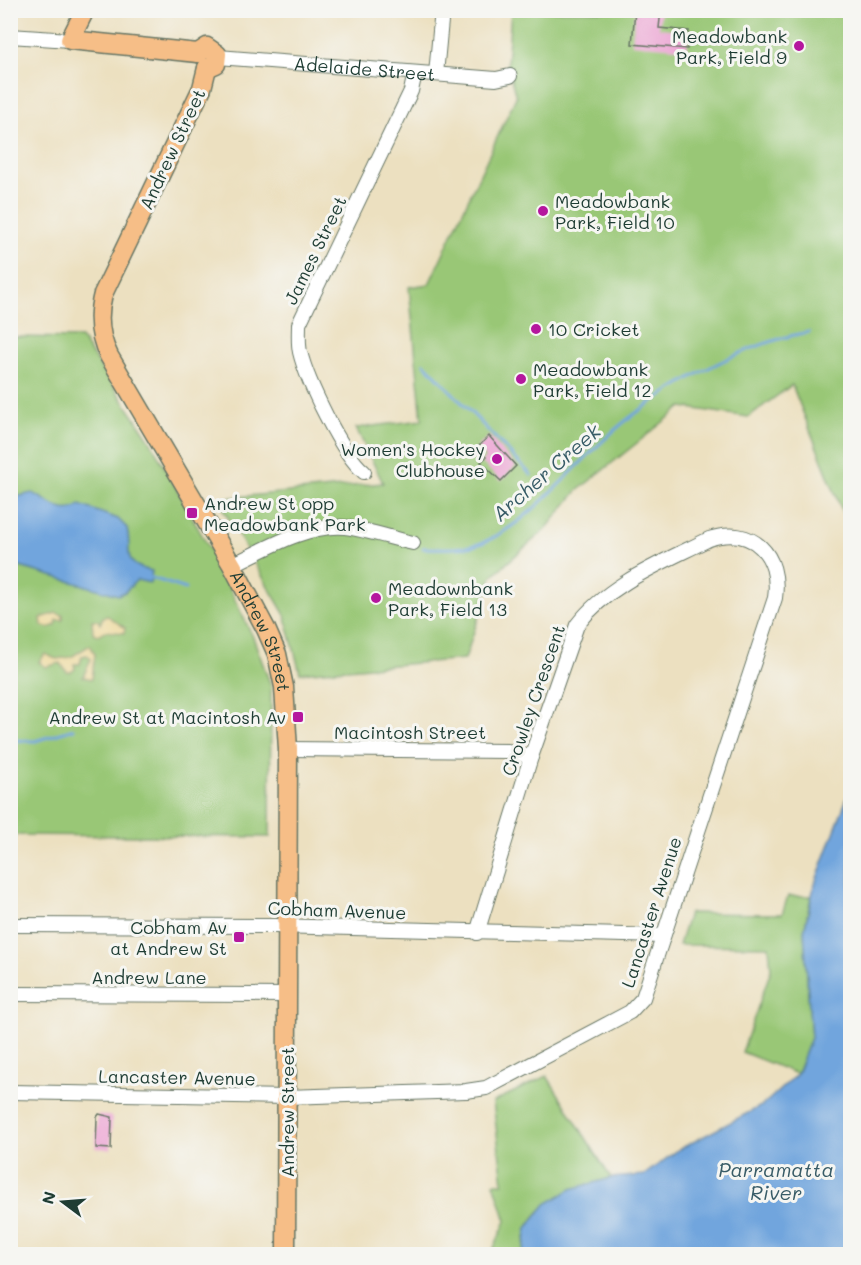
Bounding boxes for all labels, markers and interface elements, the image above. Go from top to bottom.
place label: Meadowbank Park, Field 9 [672,24,787,69]
marker: Meadowbank Park, Field 9 [792,39,806,53]
street label: Adelaide Street [293,51,436,86]
street label: Andrew Street [133,85,211,213]
place label: Meadowbank Park, Field 10 [555,189,675,234]
street label: James Street [278,192,352,308]
marker: Meadowbank Park, Field 10 [536,204,550,218]
place label: 10 Cricket [548,317,640,341]
marker: 10 Cricket [529,322,543,336]
place label: Meadowbank Park, Field 12 [533,357,651,402]
marker: Meadowbank Park, Field 12 [514,372,528,386]
water label: Archer Creek [486,418,606,526]
place label: Women's Hockey Clubhouse [340,437,485,482]
marker: Women's Hockey Clubhouse [490,452,504,466]
place label: Andrew St opp Meadowbank Park [204,491,366,536]
marker: Andrew St opp Meadowbank Park [185,506,199,520]
street label: Andrew Street [225,566,296,692]
place label: Meadownbank Park, Field 13 [388,576,513,621]
marker: Meadownbank Park, Field 13 [369,591,383,605]
street label: Crowley Crescent [496,621,570,779]
place label: Andrew St at Macintosh Av [48,705,286,729]
marker: Andrew St at Macintosh Av [291,710,305,724]
street label: Macintosh Street [334,720,486,744]
street label: Lancaster Avenue [615,833,687,991]
street label: Cobham Avenue [267,896,407,924]
place label: Cobham Av at Andrew St [110,915,227,960]
marker: Cobham Av at Andrew St [232,930,246,944]
street label: Andrew Lane [91,965,207,989]
street label: Andrew Street [275,1046,299,1178]
street label: Lancaster Avenue [98,1064,256,1090]
water label: Parramatta River [718,1156,834,1205]
north arrow [33,1172,93,1232]
text: N [36,1189,60,1206]

